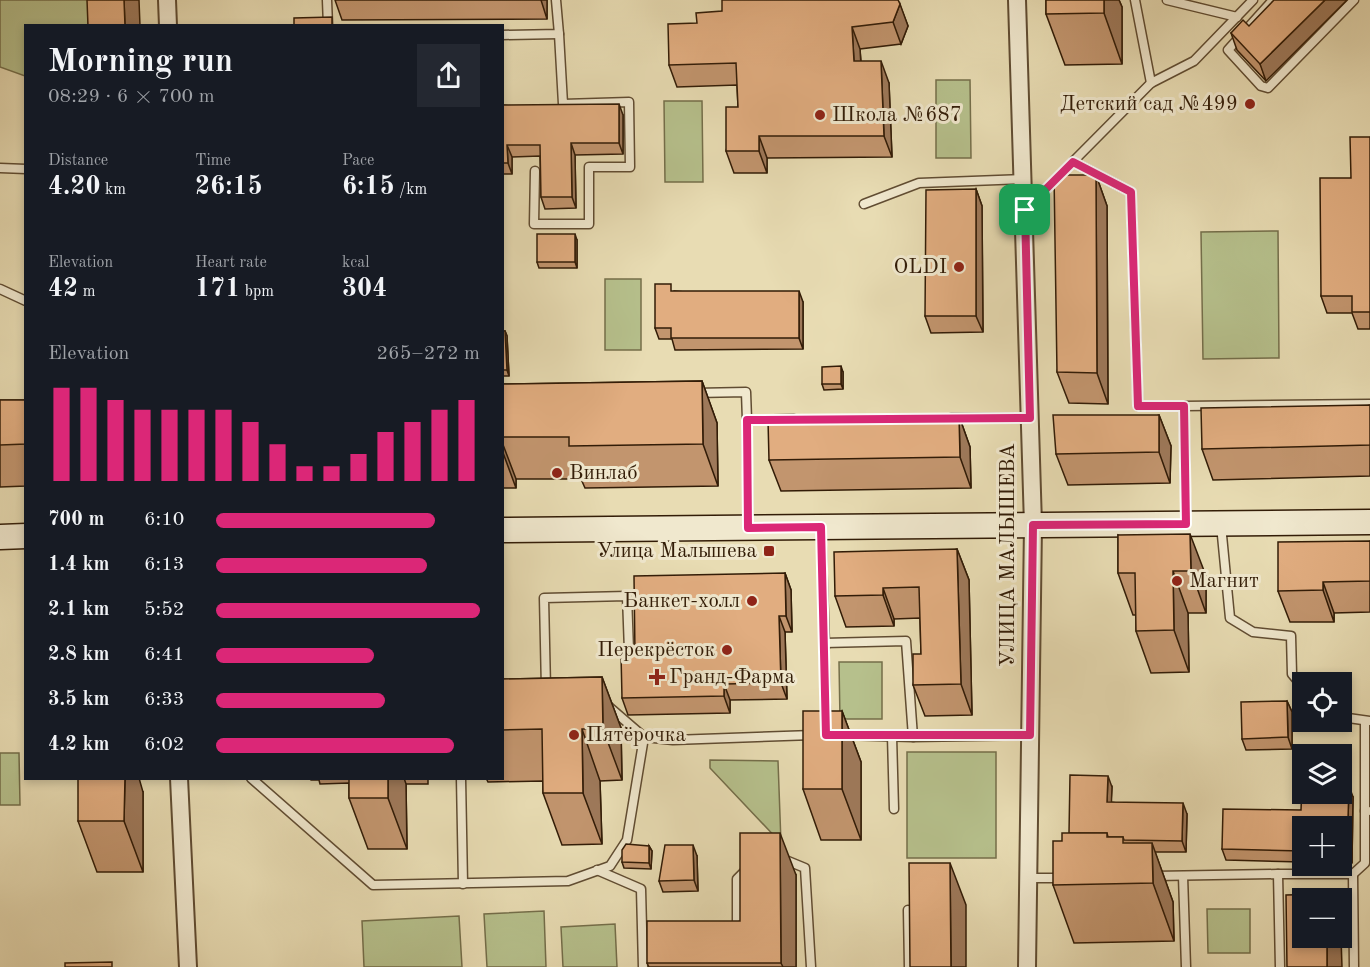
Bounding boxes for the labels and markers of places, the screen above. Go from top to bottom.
place label: Детский сад №499 [1060,94,1238,115]
marker: Детский сад №499 [1243,97,1257,111]
place label: Школа №687 [832,105,962,126]
marker: Школа №687 [813,108,827,122]
pin [999,184,1050,235]
place label: OLDI [894,257,947,278]
marker: OLDI [952,260,966,274]
place label: Винлаб [569,463,638,484]
marker: Винлаб [550,466,564,480]
place label: Улица Малышева [597,541,757,562]
marker: Улица Малышева [762,544,776,558]
place label: Магнит [1189,571,1259,592]
marker: Магнит [1170,574,1184,588]
place label: Банкет-холл [623,591,740,612]
marker: Банкет-холл [745,594,759,608]
place label: Перекрёсток [597,640,715,661]
marker: Перекрёсток [720,643,734,657]
place label: Гранд-Фарма [669,667,795,688]
marker: Гранд-Фарма [650,670,664,684]
place label: Пятёрочка [586,725,686,746]
marker: Пятёрочка [567,728,581,742]

